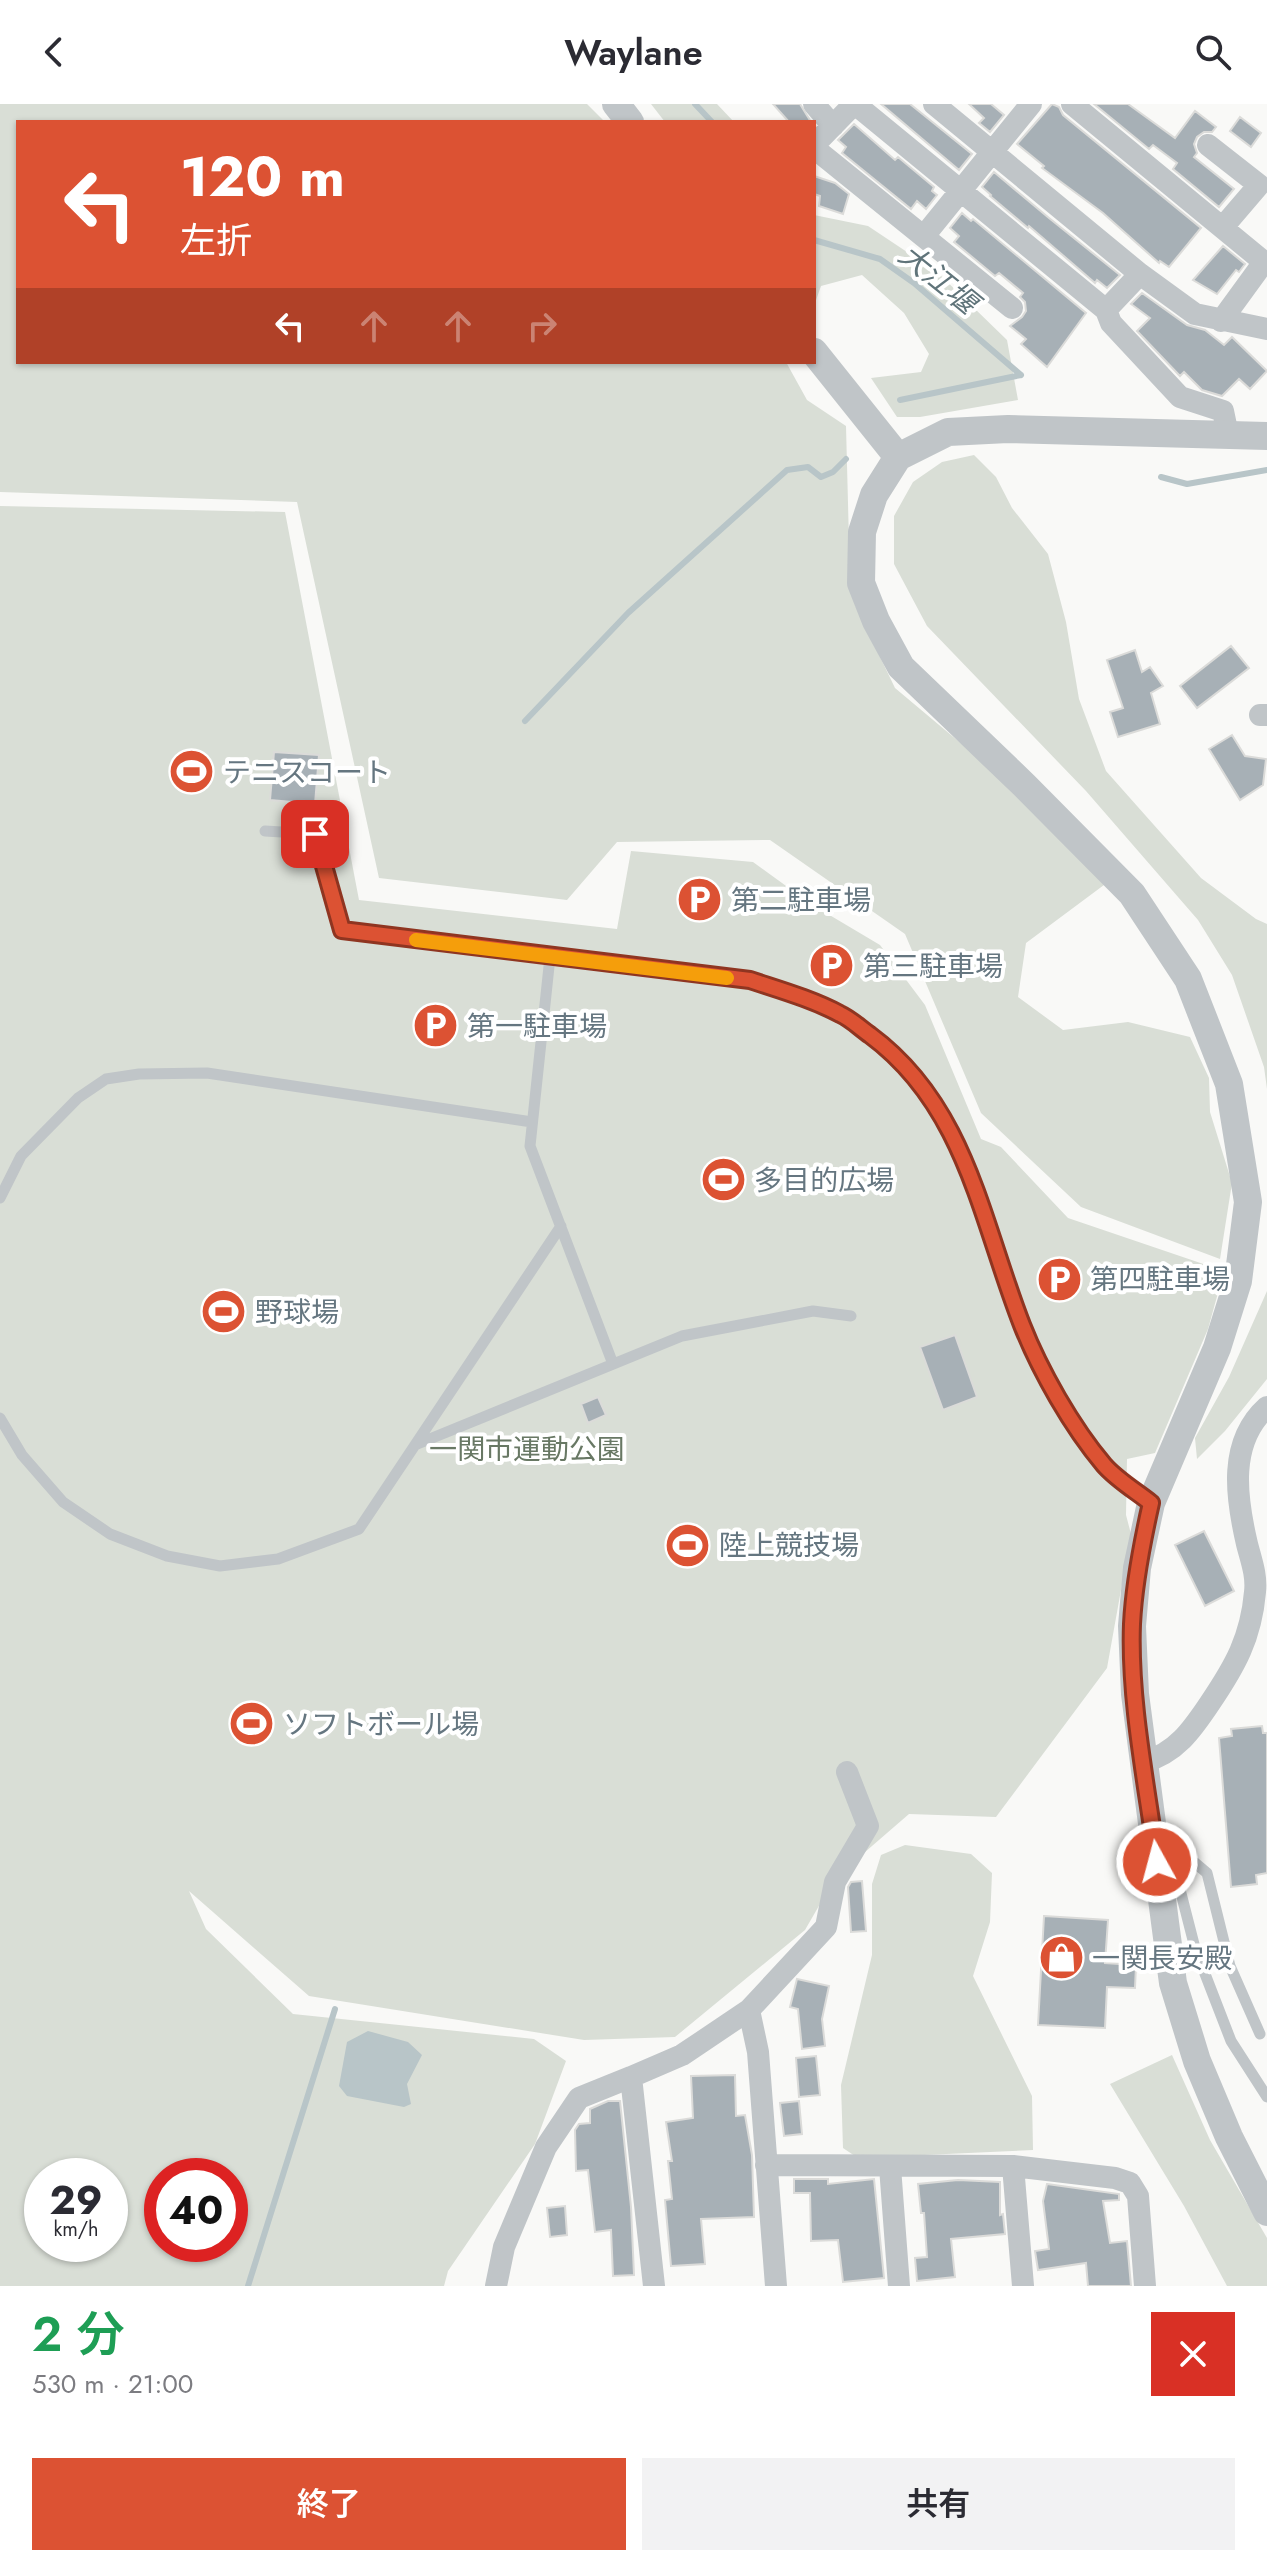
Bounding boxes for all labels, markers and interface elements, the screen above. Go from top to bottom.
text: Waylane [564,26,703,78]
icon: back [32,30,76,74]
icon: search [1191,30,1235,74]
text: 120 m [180,136,345,217]
icon: left [48,152,152,256]
text: 左折 [180,214,252,266]
water label: 大江堰 [890,234,991,327]
icon: left [268,304,312,348]
icon: ahead [352,304,396,348]
icon: ahead [436,304,480,348]
icon: right [520,304,564,348]
sports icon: テニスコート [168,748,216,796]
place label: テニスコート [223,752,391,793]
pin [281,800,349,868]
icon: arrive [293,812,337,856]
parking icon: 第二駐車場 [676,876,724,924]
place label: 第二駐車場 [731,880,871,921]
parking icon: 第三駐車場 [808,942,856,990]
place label: 第三駐車場 [863,946,1003,987]
parking icon: 第一駐車場 [412,1002,460,1050]
place label: 第一駐車場 [467,1006,607,1047]
sports icon: 多目的広場 [699,1156,747,1204]
place label: 多目的広場 [754,1160,894,1201]
parking icon: 第四駐車場 [1035,1255,1083,1303]
place label: 第四駐車場 [1090,1259,1230,1300]
sports icon: 野球場 [200,1288,248,1336]
place label: 野球場 [255,1292,339,1333]
park label: 一関市運動公園 [429,1429,625,1470]
sports icon: 陸上競技場 [664,1521,712,1569]
place label: 陸上競技場 [719,1525,859,1566]
sports icon: ソフトボール場 [228,1700,276,1748]
place label: ソフトボール場 [283,1704,479,1745]
position arrow [1115,1820,1199,1904]
shop icon: 一関長安殿 [1037,1934,1085,1982]
place label: 一関長安殿 [1092,1938,1232,1979]
speed limit sign: 40 [144,2158,248,2262]
text: 29 [50,2171,103,2229]
text: km/h [53,2215,99,2244]
text: 2 分 [32,2300,125,2369]
button: close [1151,2312,1235,2396]
text: 530 m · 21:00 [32,2365,193,2403]
button: 終了 [32,2458,626,2550]
button: 共有 [642,2458,1235,2550]

